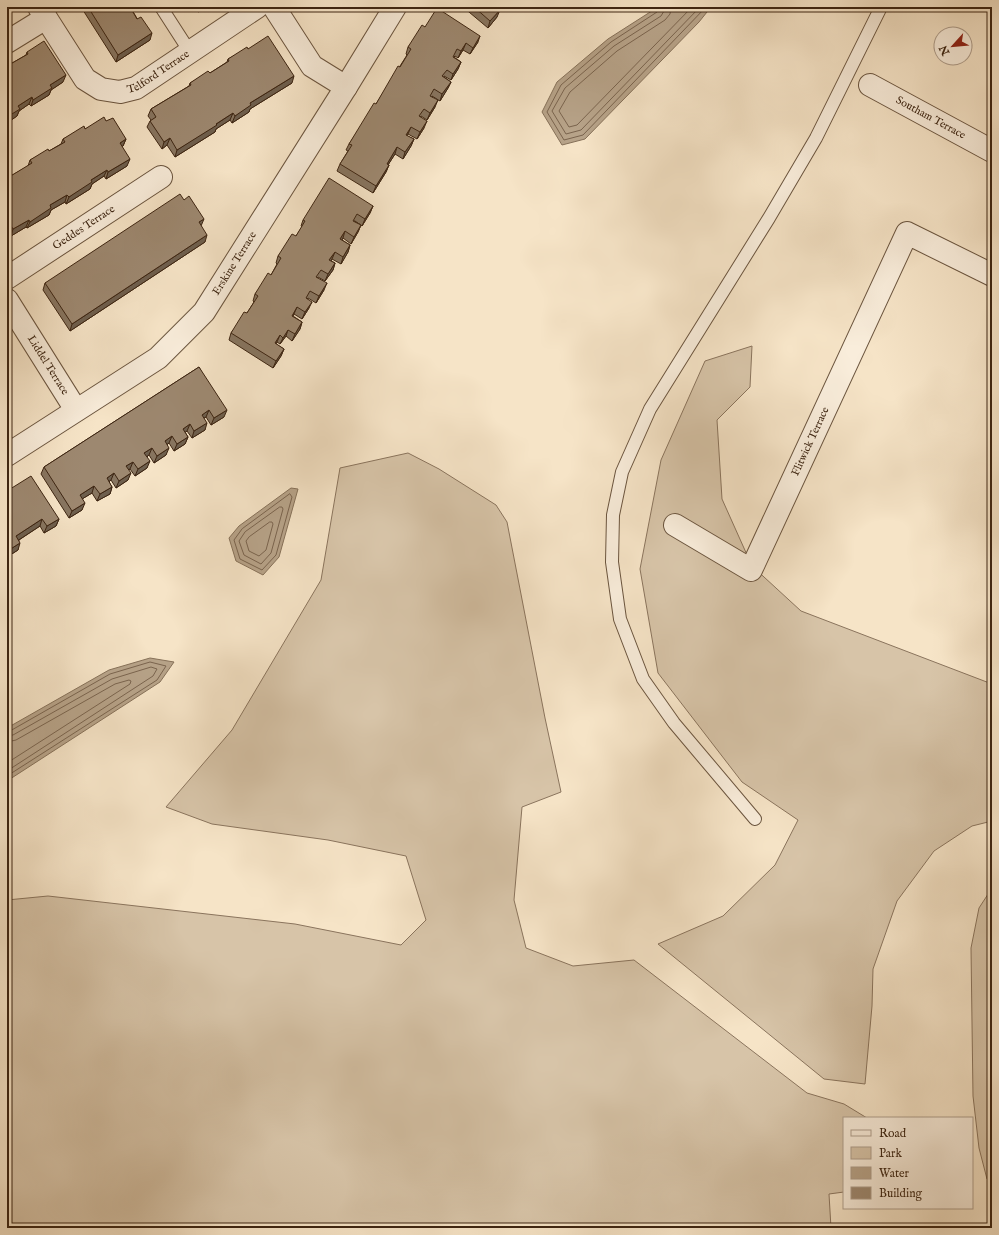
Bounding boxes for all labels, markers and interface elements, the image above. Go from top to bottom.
north arrow [933,26,973,66]
text: N [936,42,954,58]
street label: Telford Terrace [125,47,192,97]
street label: Southam Terrace [893,93,968,142]
street label: Geddes Terrace [50,202,118,253]
street label: Erskine Terrace [209,229,260,298]
street label: Liddel Terrace [24,333,72,398]
street label: Flitwick Terrace [788,405,833,478]
legend [843,1117,973,1209]
text: Road [879,1126,907,1141]
text: Park [879,1146,902,1161]
text: Water [879,1166,910,1181]
text: Building [879,1186,923,1201]

